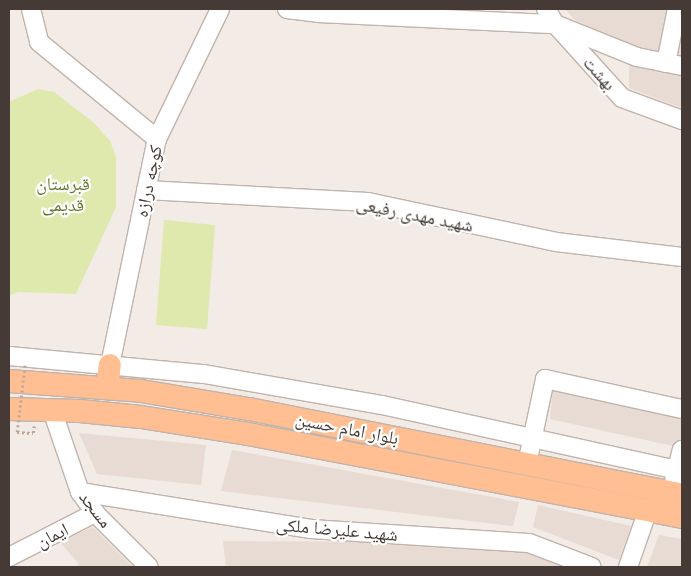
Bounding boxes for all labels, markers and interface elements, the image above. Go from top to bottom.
street label: بهشت [579,51,621,95]
street label: کوچه درازه [130,143,166,219]
park label: قبرستان قدیمی [36,173,90,215]
street label: شهید مهدی رفیعی [355,192,475,236]
street label: بلوار امام حسین [294,407,400,449]
street label: مسجد [75,486,117,532]
street label: شهید علیرضا ملکی [275,513,399,545]
street label: ایمان [32,518,72,552]

